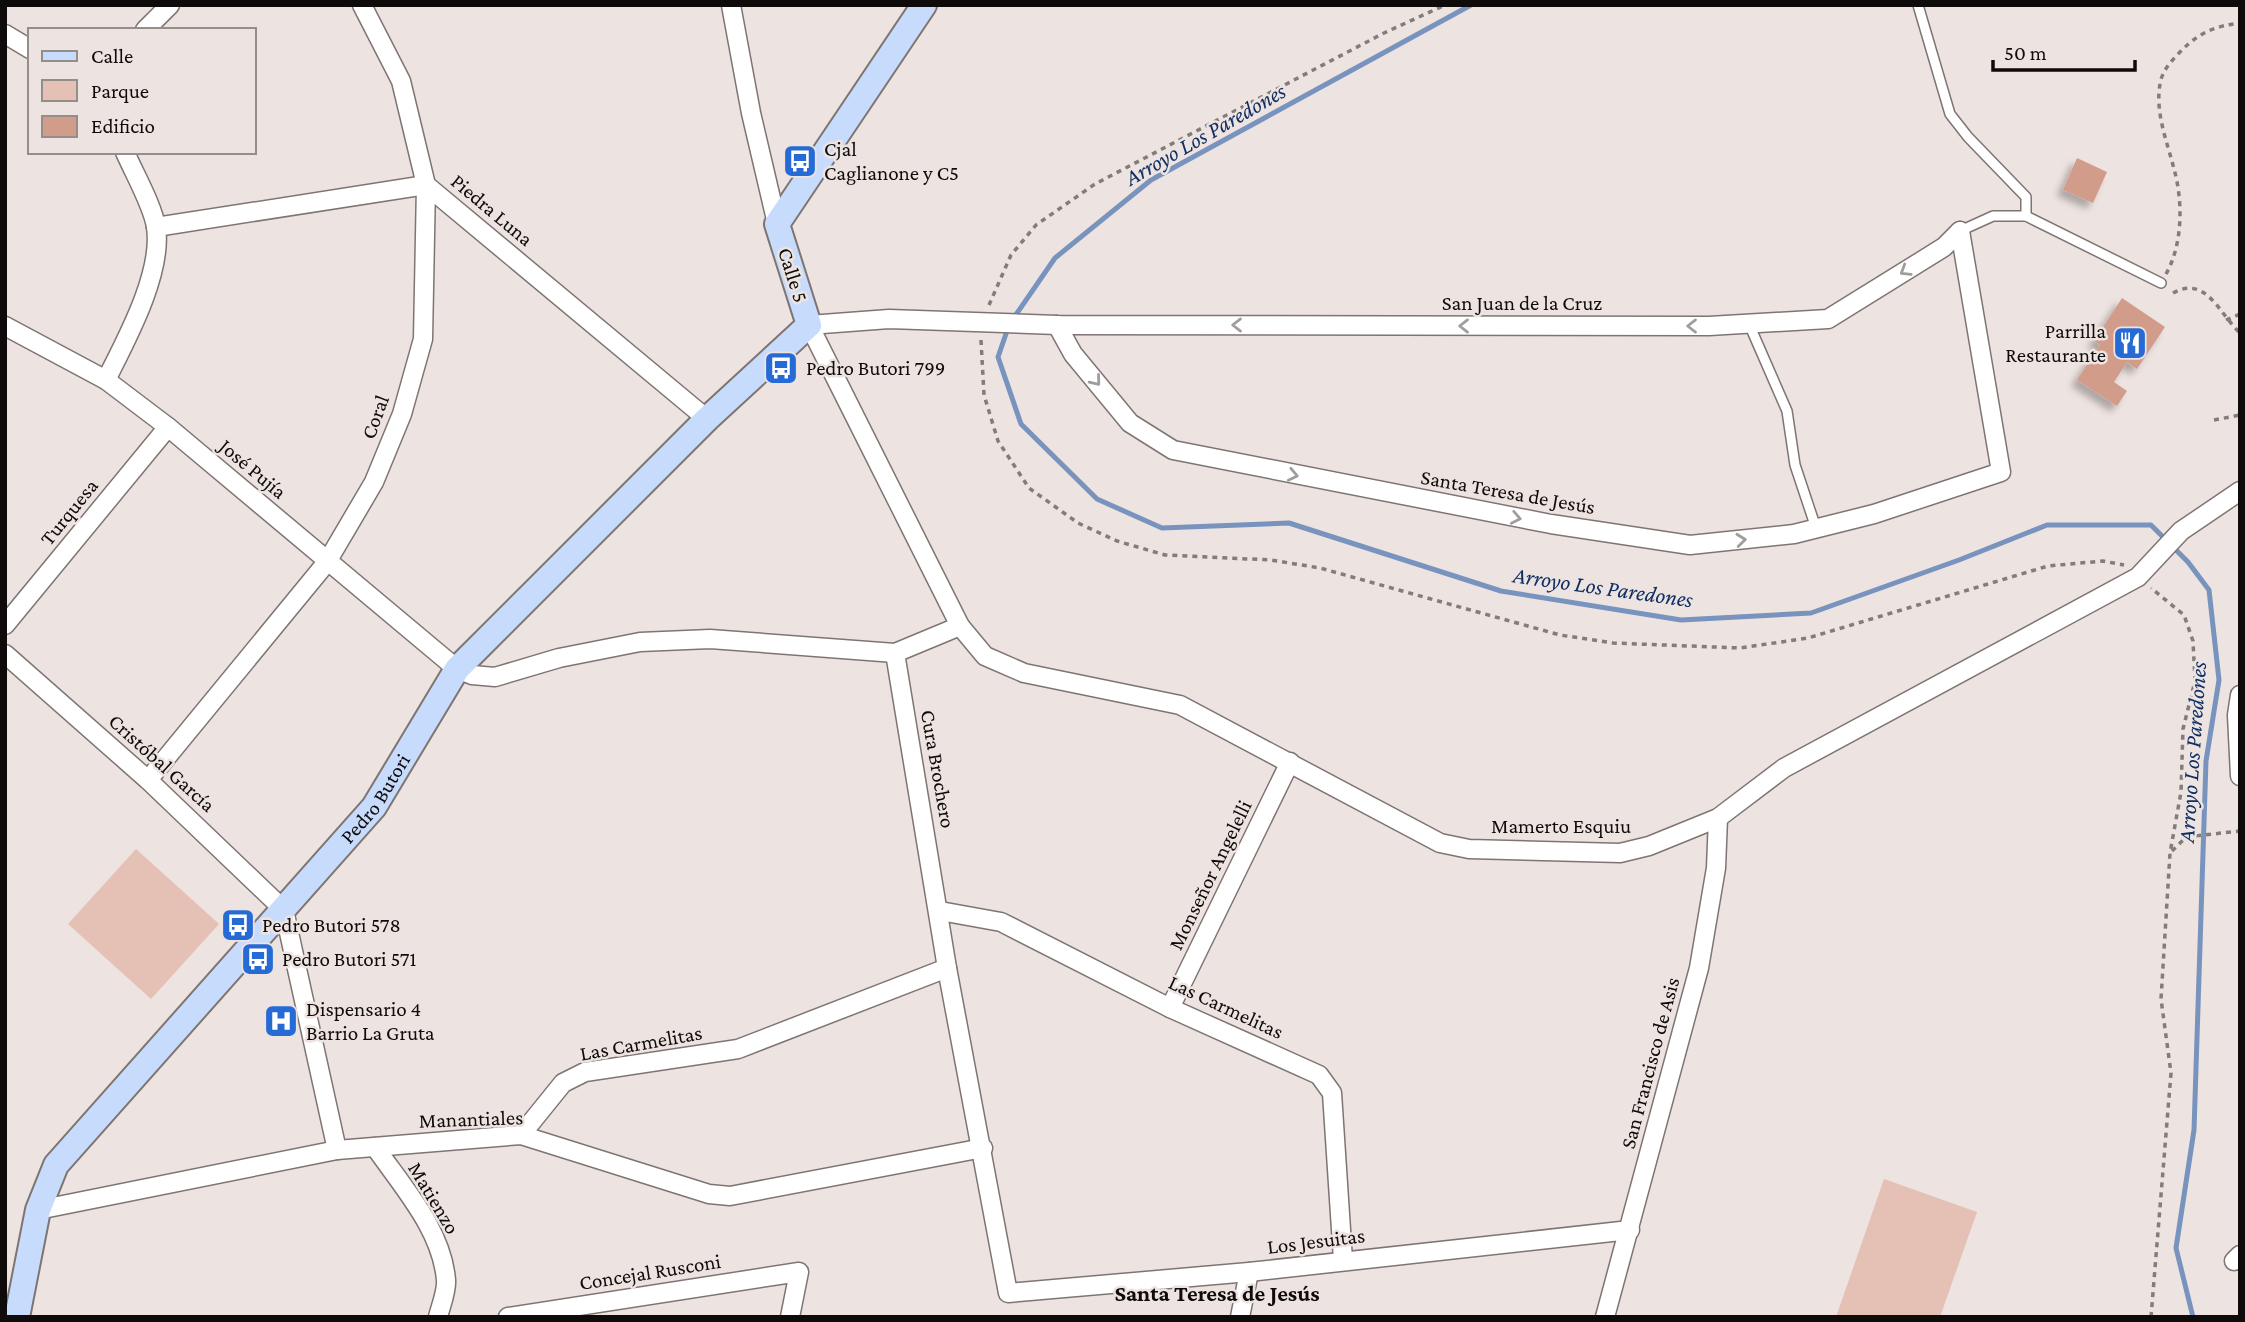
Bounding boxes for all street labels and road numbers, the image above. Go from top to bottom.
street label: Piedra Luna [446,169,538,251]
street label: Calle 5 [773,245,813,305]
street label: San Juan de la Cruz [1442,291,1602,315]
street label: Coral [356,392,394,442]
street label: José Pujía [213,433,292,504]
street label: Santa Teresa de Jesús [1419,465,1597,519]
street label: Turquesa [35,474,103,550]
street label: Cura Brochero [916,708,960,830]
street label: Cristóbal García [104,709,220,817]
street label: Pedro Butori [335,749,415,848]
street label: Monseñor Angelelli [1163,796,1257,954]
street label: Mamerto Esquiu [1491,814,1631,838]
street label: Las Carmelitas [1165,970,1287,1044]
street label: San Francisco de Asis [1616,975,1684,1151]
street label: Las Carmelitas [578,1020,704,1066]
street label: Manantiales [418,1105,524,1133]
street label: Matienzo [403,1158,465,1238]
street label: Los Jesuitas [1266,1223,1366,1259]
street label: Concejal Rusconi [578,1249,723,1295]

